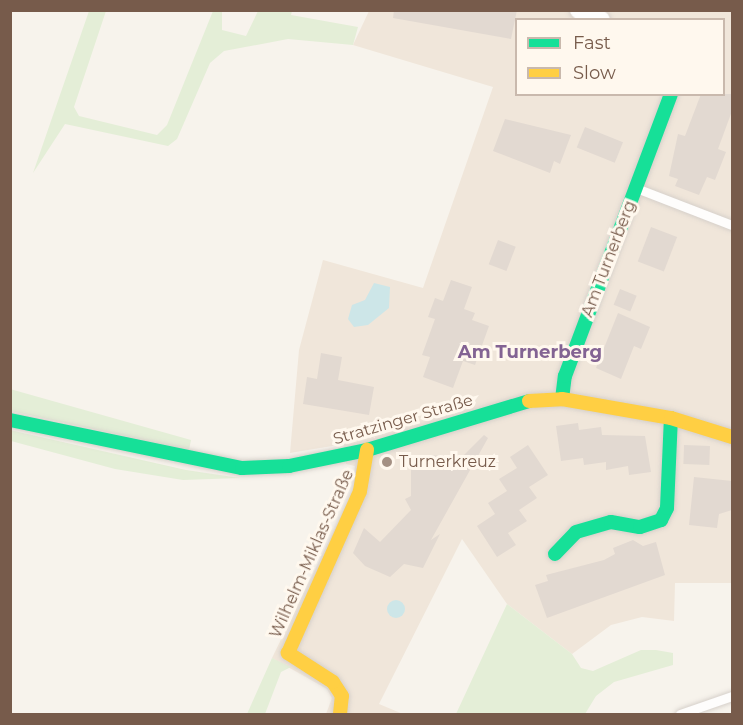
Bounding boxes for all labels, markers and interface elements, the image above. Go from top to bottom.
legend [515,18,725,96]
text: Fast [573,32,611,54]
text: Slow [573,62,616,84]
street label: Am Turnerberg [578,198,640,320]
district label: Am Turnerberg [458,341,602,363]
street label: Stratzinger Straße [331,391,475,449]
place label: Turnerkreuz [399,452,496,472]
marker: Turnerkreuz [380,455,394,469]
street label: Wilhelm-Miklas-Straße [266,467,358,641]

